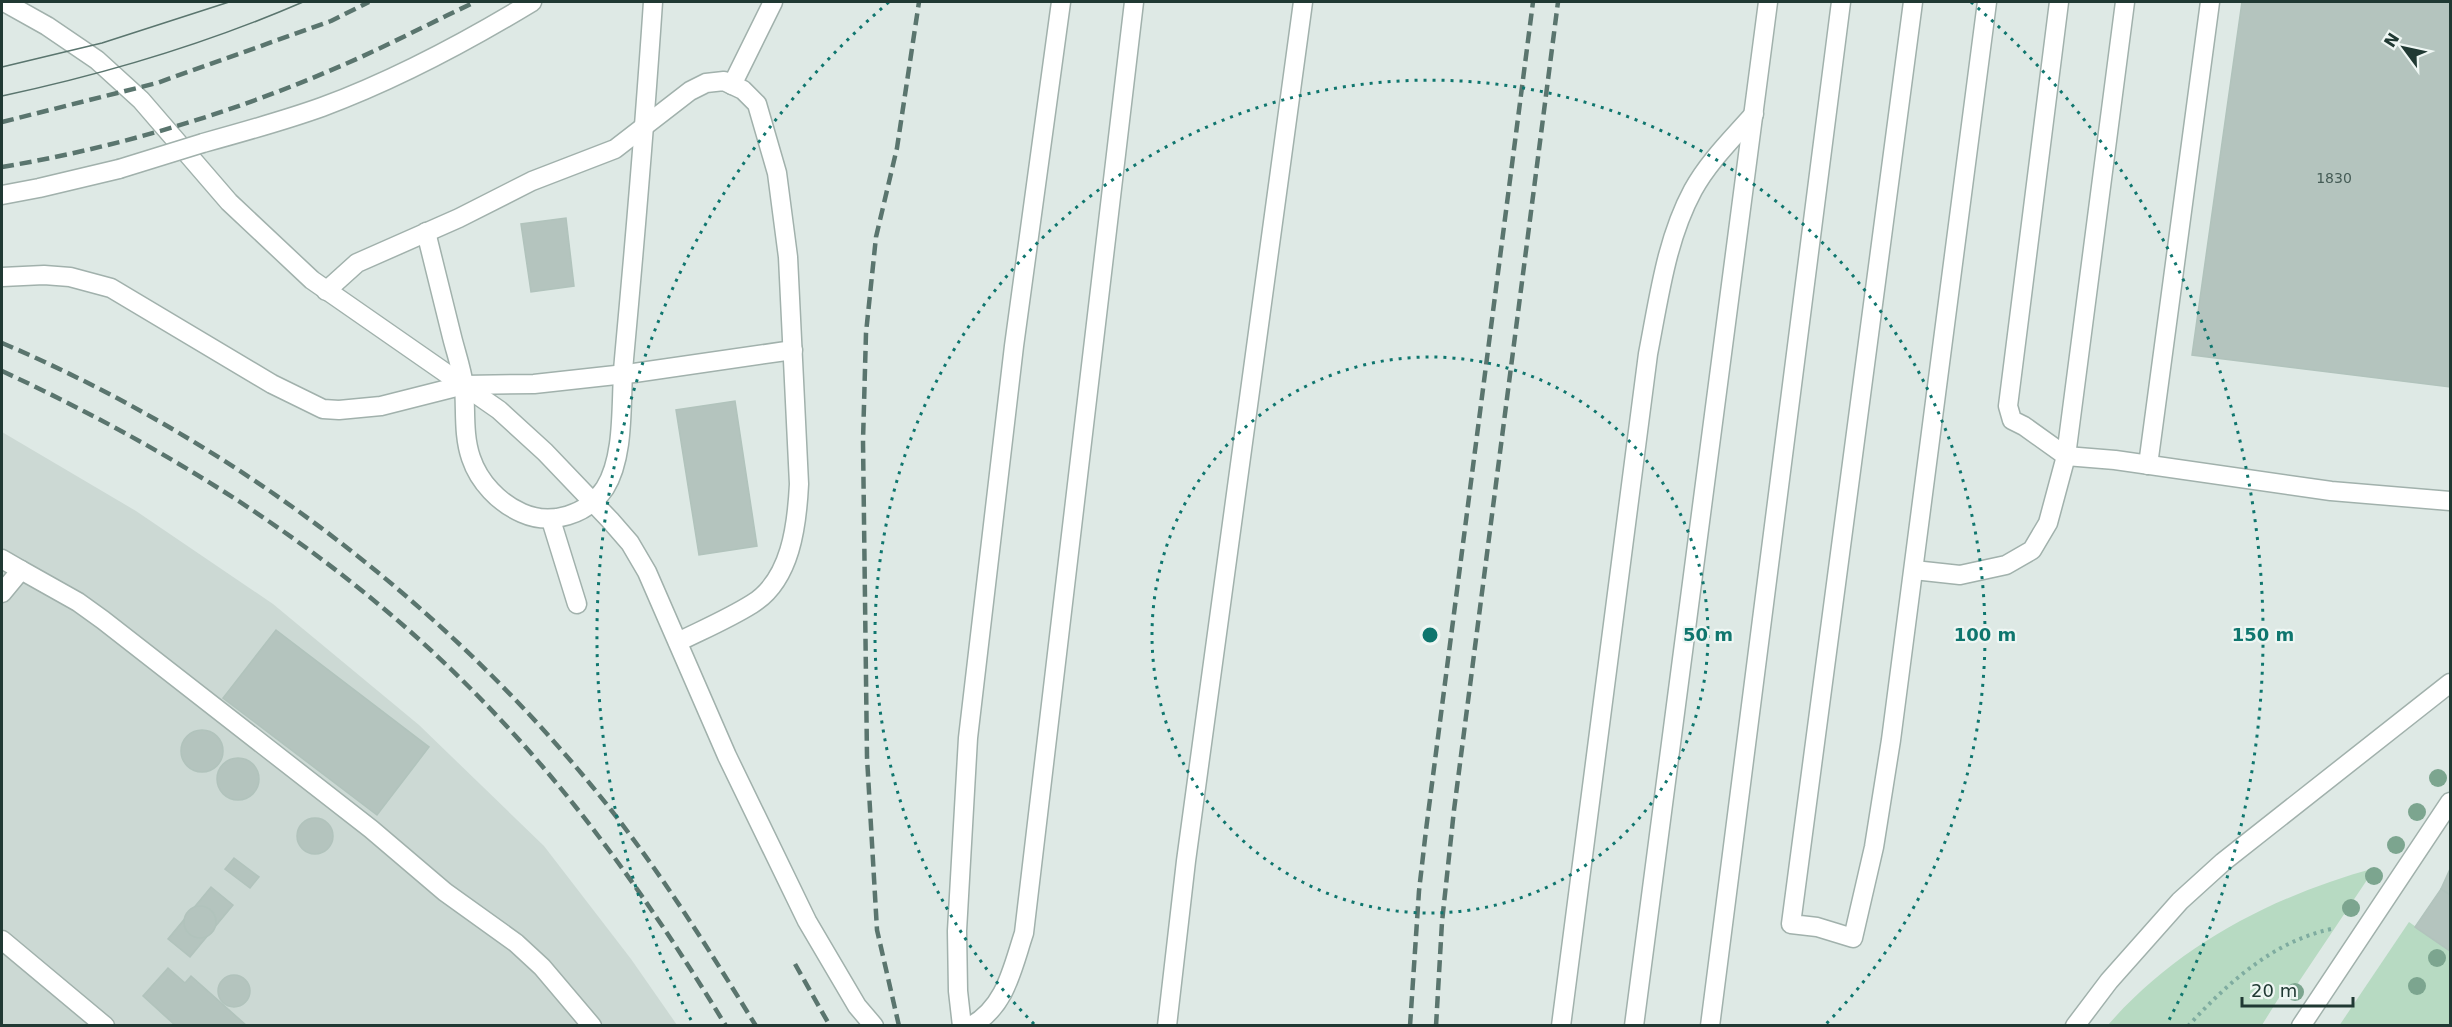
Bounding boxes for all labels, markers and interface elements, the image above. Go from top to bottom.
north arrow [2374,18,2434,78]
text: N [2380,29,2403,51]
house number: 1830 [2316,170,2352,186]
text: 50 m [1683,624,1733,645]
text: 100 m [1954,624,2016,645]
text: 150 m [2232,624,2294,645]
centre of rings [1420,625,1440,645]
scale bar [2242,970,2353,1008]
text: 20 m [2251,980,2297,1001]

